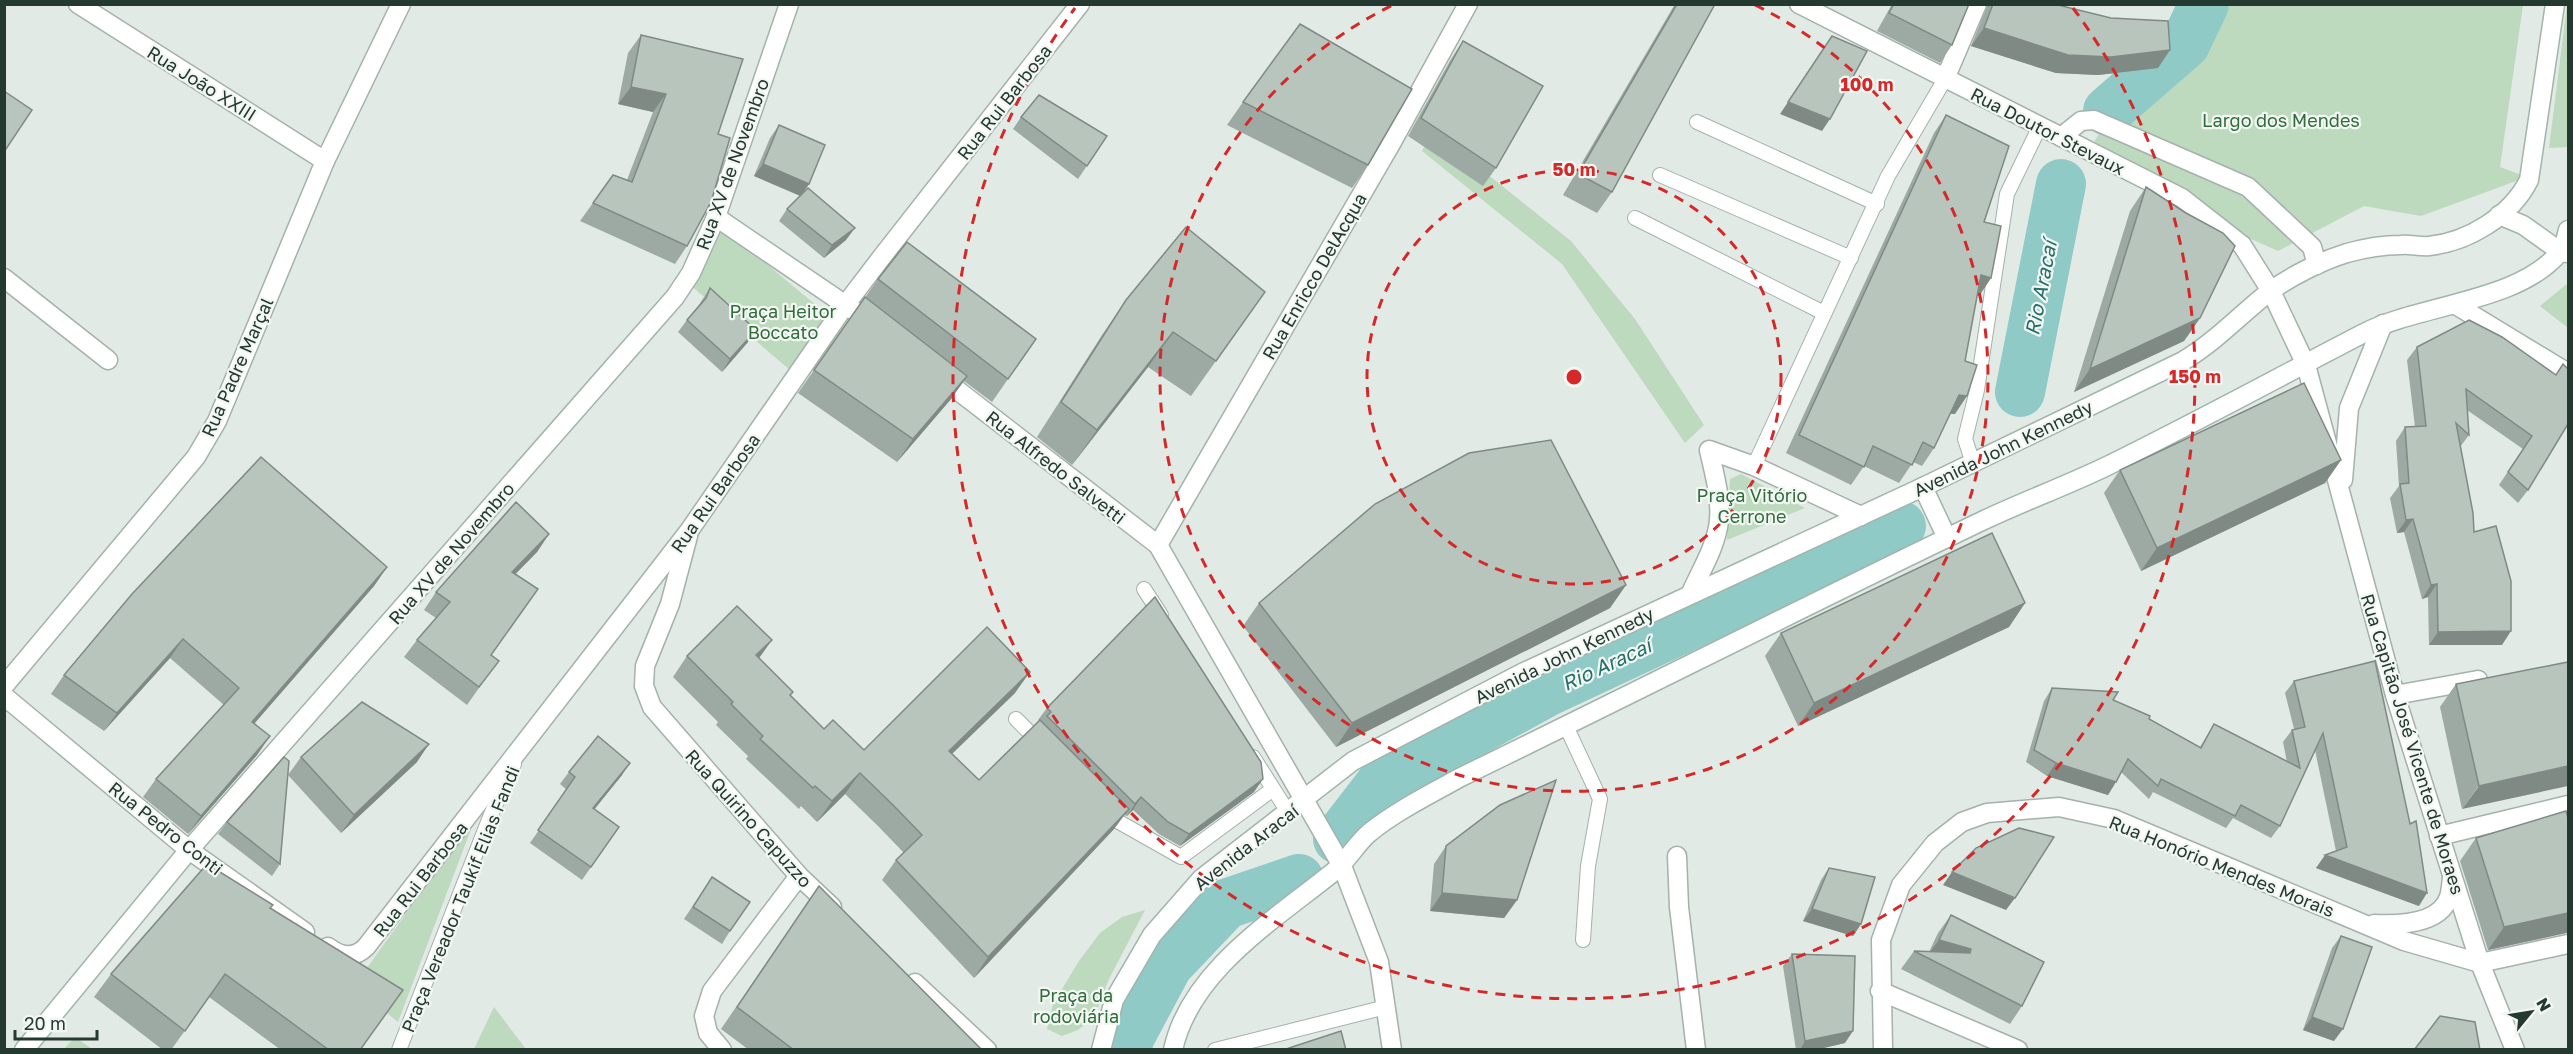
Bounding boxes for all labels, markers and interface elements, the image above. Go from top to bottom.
street label: Rua Rui Barbosa [952,40,1056,164]
street label: Rua João XXIII [143,41,261,125]
text: 100 m [1841,73,1893,95]
street label: Rua XV de Novembro [691,75,773,253]
street label: Rua Doutor Stevaux [1967,83,2129,179]
park label: Largo dos Mendes [2202,109,2360,131]
text: 50 m [1553,158,1595,180]
street label: Rua Enricco DelAcqua [1257,189,1371,363]
water label: Rio Aracaí [2019,233,2062,337]
street label: Rua Padre Marçal [196,294,278,440]
park label: Praça Heitor Boccato [729,300,837,343]
text: 150 m [2169,365,2221,387]
centre of rings [1564,367,1584,387]
street label: Avenida John Kennedy [1910,395,2096,501]
street label: Rua Alfredo Salvetti [982,406,1130,528]
street label: Rua Rui Barbosa [666,429,764,557]
street label: Rua XV de Novembro [383,477,519,629]
park label: Praça Vitório Cerrone [1697,484,1807,527]
street label: Rua Capitão José Vicente de Moraes [2357,591,2469,897]
street label: Avenida John Kennedy [1471,602,1657,708]
water label: Rio Aracaí [1558,630,1660,695]
street label: Rua Quirino Capuzzo [681,744,817,892]
street label: Praça Vereador Taukif Elias Fandi [396,763,524,1035]
street label: Rua Pedro Conti [105,777,227,879]
street label: Avenida Aracaí [1189,799,1304,895]
street label: Rua Honório Mendes Morais [2106,811,2338,921]
street label: Rua Rui Barbosa [368,817,472,941]
north arrow [2501,982,2561,1042]
park label: Praça da rodoviária [1033,984,1119,1027]
text: N [2532,994,2556,1015]
scale bar [15,1003,98,1041]
text: 20 m [24,1012,66,1034]

